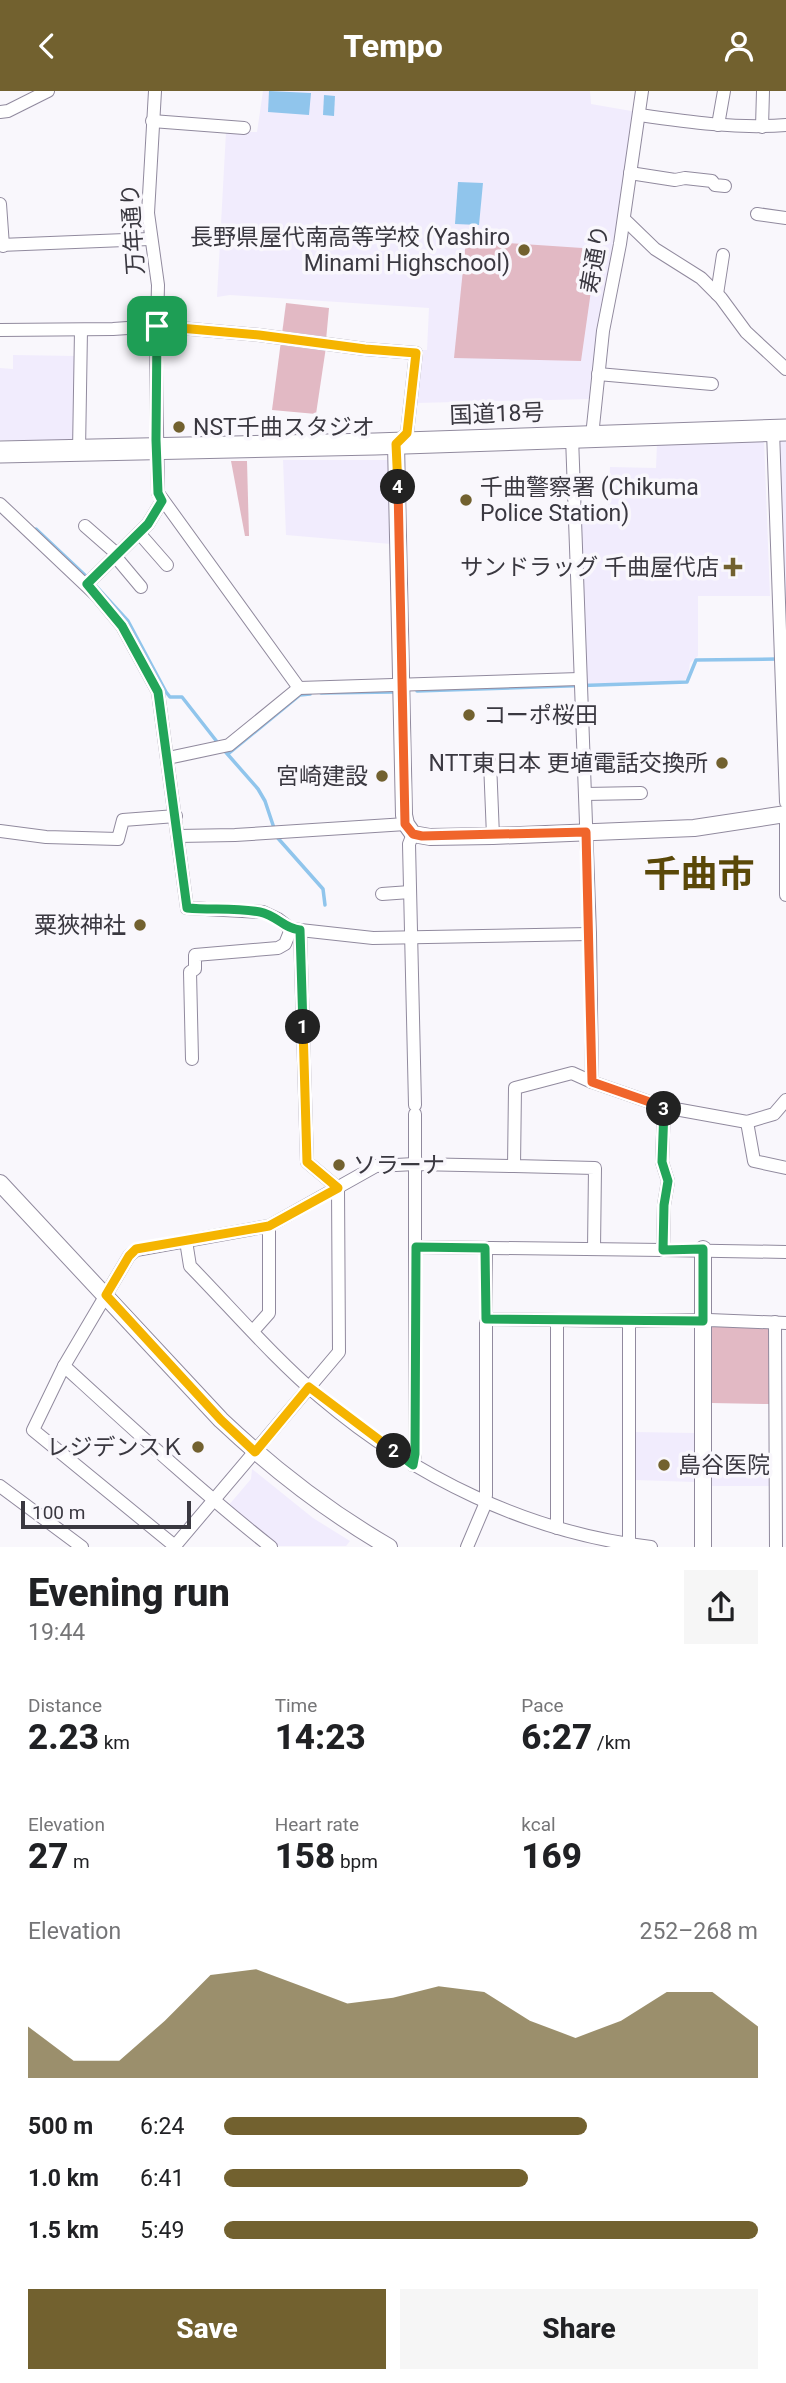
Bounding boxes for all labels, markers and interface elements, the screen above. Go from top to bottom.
icon: back [28,27,66,65]
text: Tempo [343,27,443,65]
icon: person [720,27,758,65]
street label: 万年通り [116,182,150,276]
street label: 寿通り [576,223,614,295]
place label: 長野県屋代南高等学校 (Yashiro Minami Highschool) [190,224,510,277]
marker: 長野県屋代南高等学校 (Yashiro Minami Highschool) [516,242,532,258]
pin [127,296,187,356]
icon: arrive [138,307,176,345]
street label: 国道18号 [449,399,545,429]
place label: NST千曲スタジオ [193,414,375,441]
marker: NST千曲スタジオ [171,419,187,435]
pin: 4 [380,469,416,505]
place label: 千曲警察署 (Chikuma Police Station) [480,474,699,527]
text: 4 [392,475,403,498]
marker: 千曲警察署 (Chikuma Police Station) [458,492,474,508]
place label: サンドラッグ 千曲屋代店 [460,554,719,581]
marker: サンドラッグ 千曲屋代店 [725,559,741,575]
place label: コーポ桜田 [483,702,598,729]
marker: コーポ桜田 [461,707,477,723]
place label: NTT東日本 更埴電話交換所 [429,750,708,777]
marker: NTT東日本 更埴電話交換所 [714,755,730,771]
place label: 宮崎建設 [276,763,368,790]
marker: 宮崎建設 [374,768,390,784]
district label: 千曲市 [644,853,755,896]
place label: 粟狹神社 [34,912,126,939]
marker: 粟狹神社 [132,917,148,933]
pin: 1 [286,1009,320,1045]
text: 1 [297,1015,308,1038]
pin: 3 [646,1091,682,1127]
text: 3 [658,1097,669,1120]
place label: ソラーナ [353,1152,445,1179]
marker: ソラーナ [331,1157,347,1173]
pin: 2 [376,1433,412,1469]
place label: レジデンスＫ [46,1434,184,1461]
marker: レジデンスＫ [190,1439,206,1455]
text: 2 [388,1439,399,1462]
place label: 島谷医院 [678,1452,770,1479]
marker: 島谷医院 [656,1457,672,1473]
scale bar [21,1497,191,1529]
text: 100 m [32,1501,85,1524]
button: share [684,1570,758,1644]
text: Evening run [28,1571,230,1615]
text: 19:44 [28,1619,85,1646]
text: Distance [28,1694,102,1717]
text: Time [275,1694,317,1717]
text: Pace [521,1694,564,1717]
text: 2.23 [28,1717,99,1758]
text: 14:23 [275,1717,366,1758]
text: 6:27 [521,1717,592,1758]
text: km [99,1731,130,1754]
text: /km [592,1731,631,1754]
text: Elevation [28,1813,105,1836]
text: Heart rate [275,1813,359,1836]
text: kcal [521,1813,556,1836]
text: 27 [28,1836,68,1877]
text: 158 [275,1836,335,1877]
text: 169 [521,1836,582,1877]
text: m [68,1850,90,1873]
text: bpm [335,1850,378,1873]
text: Elevation [28,1918,121,1945]
text: 252–268 m [639,1918,758,1945]
text: 500 m [28,2113,93,2140]
text: 6:24 [140,2113,184,2140]
text: 1.0 km [28,2165,99,2192]
text: 6:41 [140,2165,184,2192]
text: 1.5 km [28,2217,99,2244]
text: 5:49 [140,2217,184,2244]
button: Save [28,2289,386,2369]
button: Share [400,2289,758,2369]

